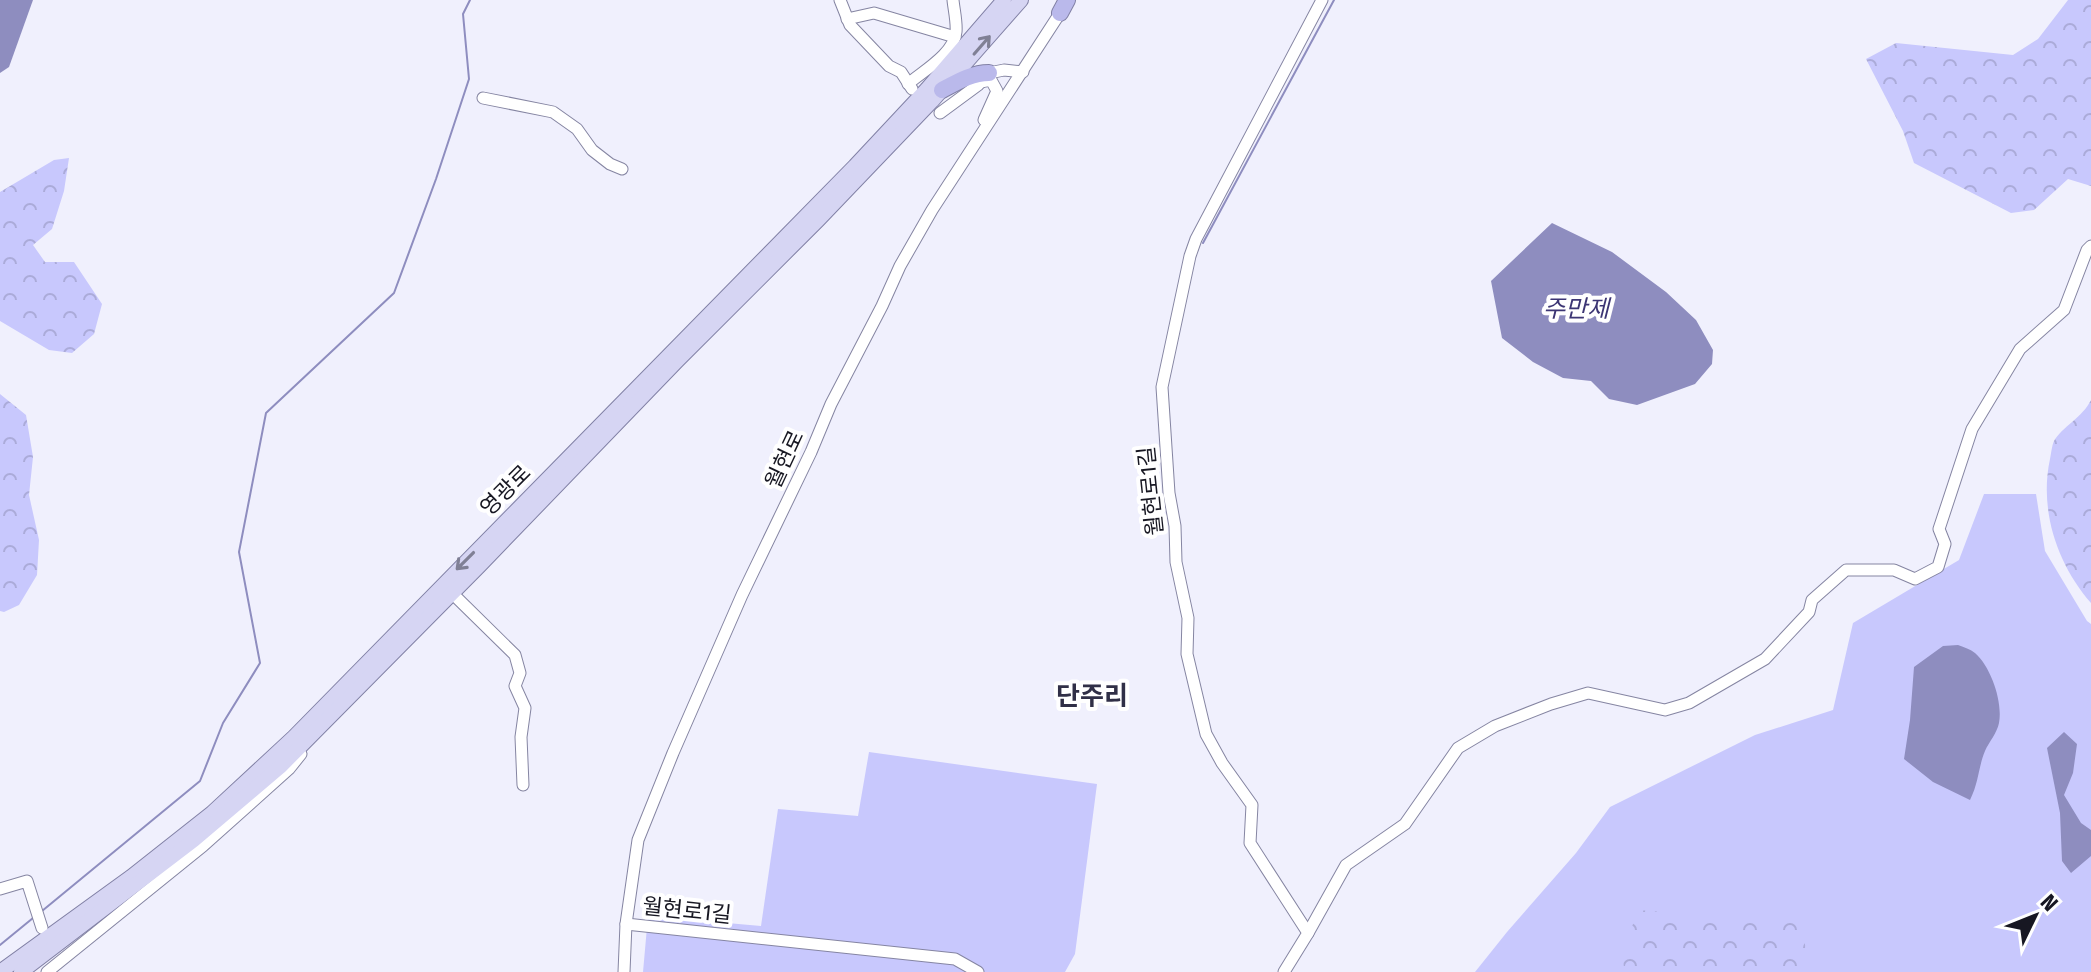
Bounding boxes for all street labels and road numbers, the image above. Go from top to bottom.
street label: 월현로 [759,426,810,492]
street label: 월현로1길 [1132,445,1169,537]
street label: 영광로 [474,459,536,521]
street label: 월현로1길 [641,892,733,929]

